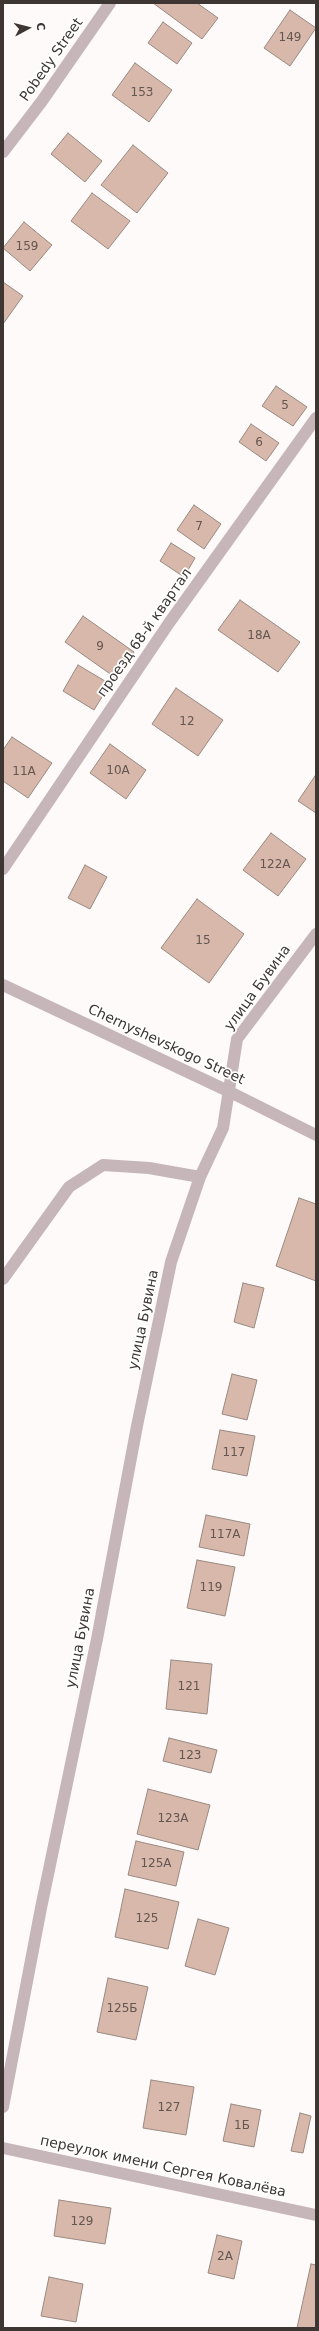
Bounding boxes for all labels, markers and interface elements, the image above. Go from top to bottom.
north arrow [8,8,48,48]
street label: Pobedy Street [17,15,87,105]
text: С [33,22,47,31]
house number: 149 [279,31,301,45]
house number: 153 [131,86,153,100]
house number: 159 [16,240,38,254]
house number: 5 [281,399,289,413]
house number: 6 [255,436,263,450]
house number: 7 [195,520,203,534]
street label: проезд 68-й квартал [94,565,196,701]
house number: 18А [247,629,271,643]
house number: 9 [96,640,104,654]
house number: 12 [179,715,195,729]
house number: 10А [106,764,130,778]
house number: 11А [12,765,36,779]
house number: 122А [259,858,291,872]
house number: 15 [195,934,211,948]
street label: улица Бувина [221,942,295,1034]
street label: Chernyshevskogo Street [85,1001,247,1089]
street label: улица Бувина [125,1268,163,1372]
house number: 117 [223,1446,245,1460]
house number: 117А [209,1528,241,1542]
house number: 119 [200,1581,222,1595]
street label: улица Бувина [63,1586,99,1690]
house number: 121 [178,1680,200,1694]
house number: 123 [179,1749,201,1763]
house number: 123А [157,1812,189,1826]
house number: 125А [140,1857,172,1871]
house number: 125 [136,1912,158,1926]
house number: 125Б [106,2002,138,2016]
house number: 127 [158,2101,180,2115]
house number: 1Б [234,2119,250,2133]
street label: переулок имени Сергея Ковалёва [39,2133,287,2201]
house number: 129 [71,2215,93,2229]
house number: 2А [217,2250,233,2264]

